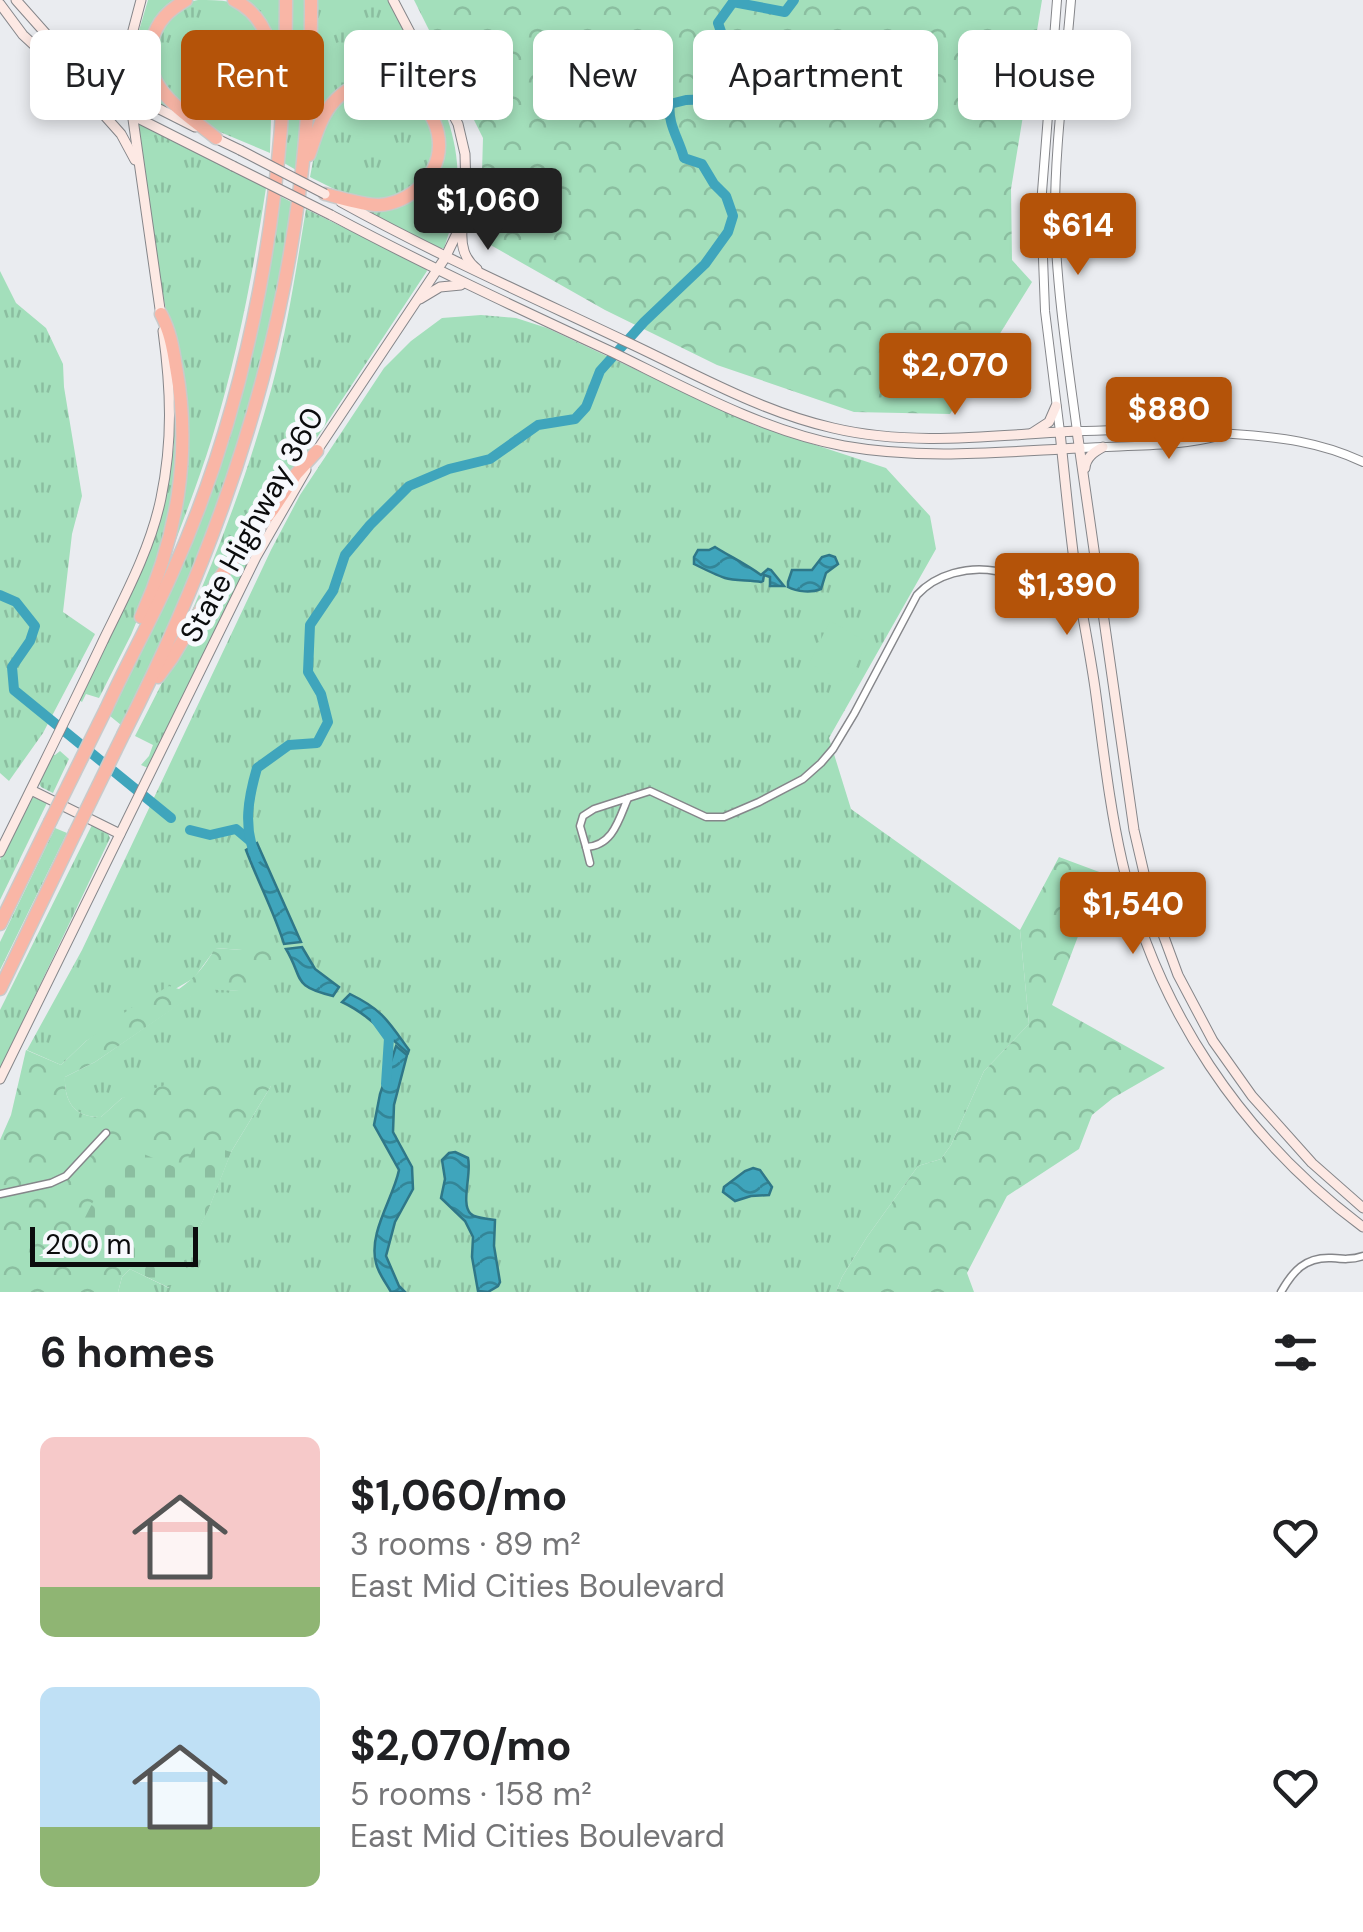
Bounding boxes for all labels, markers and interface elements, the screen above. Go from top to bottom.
chip: Buy [30,30,161,120]
chip: Rent [181,30,324,120]
chip: Filters [344,30,513,120]
chip: New [533,30,673,120]
chip: Apartment [693,30,938,120]
chip: House [958,30,1131,120]
pin: $1,060 [407,168,569,253]
text: $1,060 [436,179,540,221]
pin: $614 [1019,193,1137,278]
text: $614 [1042,204,1114,246]
pin: $2,070 [874,333,1036,418]
text: $2,070 [901,344,1009,386]
pin: $880 [1110,377,1228,462]
text: $880 [1128,388,1210,430]
street label: State Highway 360 [171,400,332,649]
pin: $1,390 [986,553,1148,638]
text: $1,390 [1017,564,1117,606]
pin: $1,540 [1052,872,1214,957]
text: $1,540 [1082,883,1184,925]
scale bar [30,1222,198,1266]
text: 200 m [45,1226,132,1263]
text: 6 homes [40,1325,215,1380]
icon: filters [1268,1325,1323,1380]
text: $1,060/mo [350,1468,567,1523]
icon: home [120,1477,240,1597]
icon: heart [1268,1510,1323,1565]
text: 3 rooms · 89 m² [350,1523,581,1565]
text: East Mid Cities Boulevard [350,1565,725,1607]
text: $2,070/mo [350,1718,572,1773]
icon: home [120,1727,240,1847]
icon: heart [1268,1760,1323,1815]
text: 5 rooms · 158 m² [350,1773,592,1815]
text: East Mid Cities Boulevard [350,1815,725,1857]

